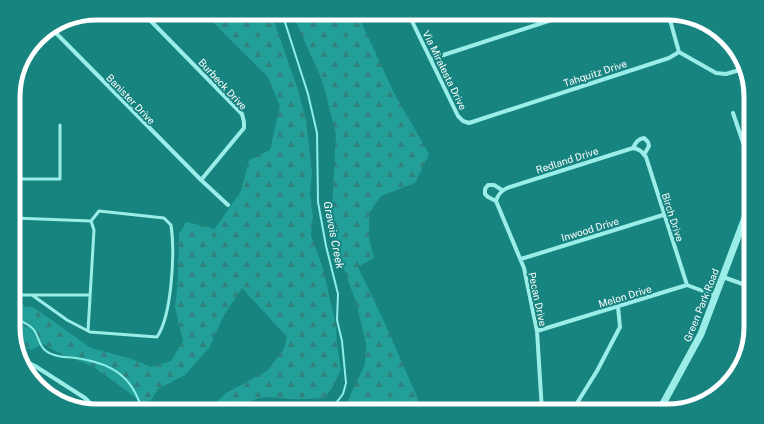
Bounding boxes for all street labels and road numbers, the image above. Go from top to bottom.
street label: Via Miralesta Drive [421,28,470,112]
street label: Burbeck Drive [196,56,250,112]
street label: Tahquitz Drive [562,57,629,89]
street label: Banister Drive [104,71,158,127]
street label: Redland Drive [534,144,600,176]
street label: Birch Drive [659,191,687,243]
street label: Inwood Drive [560,214,621,243]
street label: Green Park Road [681,267,721,343]
street label: Pecan Drive [526,271,550,327]
street label: Melon Drive [597,282,653,310]

